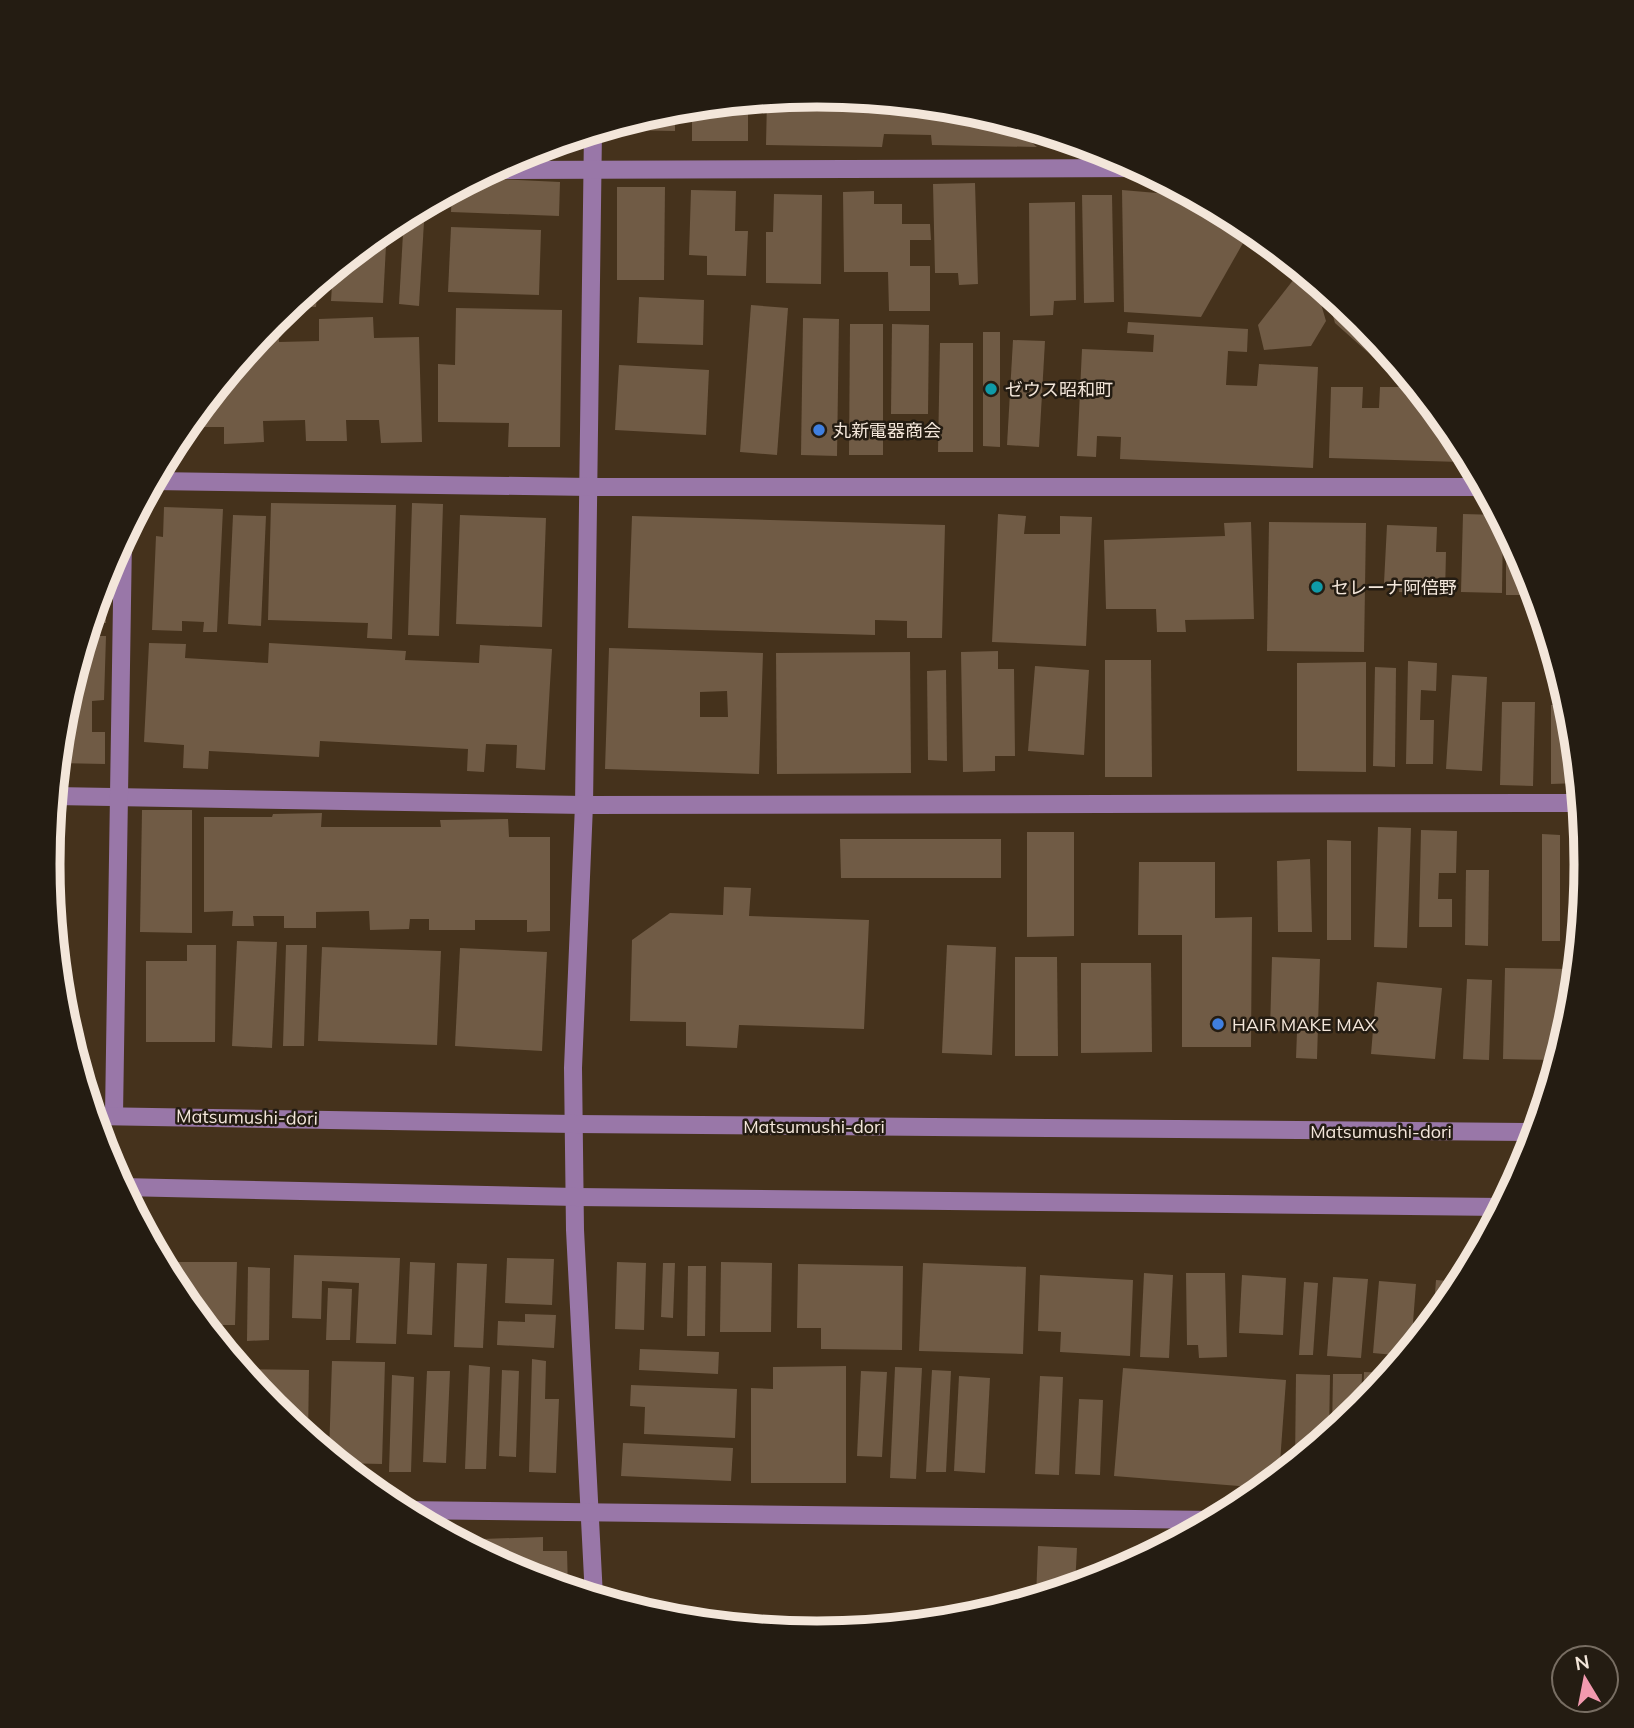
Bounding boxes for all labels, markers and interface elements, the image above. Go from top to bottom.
place label: ゼウス昭和町 [1005,378,1113,401]
marker: ゼウス昭和町 [983,381,999,397]
place label: 丸新電器商会 [833,419,941,442]
marker: 丸新電器商会 [811,422,827,438]
place label: セレーナ阿倍野 [1331,576,1457,599]
marker: セレーナ阿倍野 [1309,579,1325,595]
place label: HAIR MAKE MAX [1232,1013,1377,1036]
marker: HAIR MAKE MAX [1210,1016,1226,1032]
street label: Matsumushi-dori [176,1104,318,1130]
street label: Matsumushi-dori [743,1115,885,1138]
street label: Matsumushi-dori [1310,1120,1452,1143]
north arrow [1550,1644,1620,1714]
text: N [1573,1649,1591,1675]

